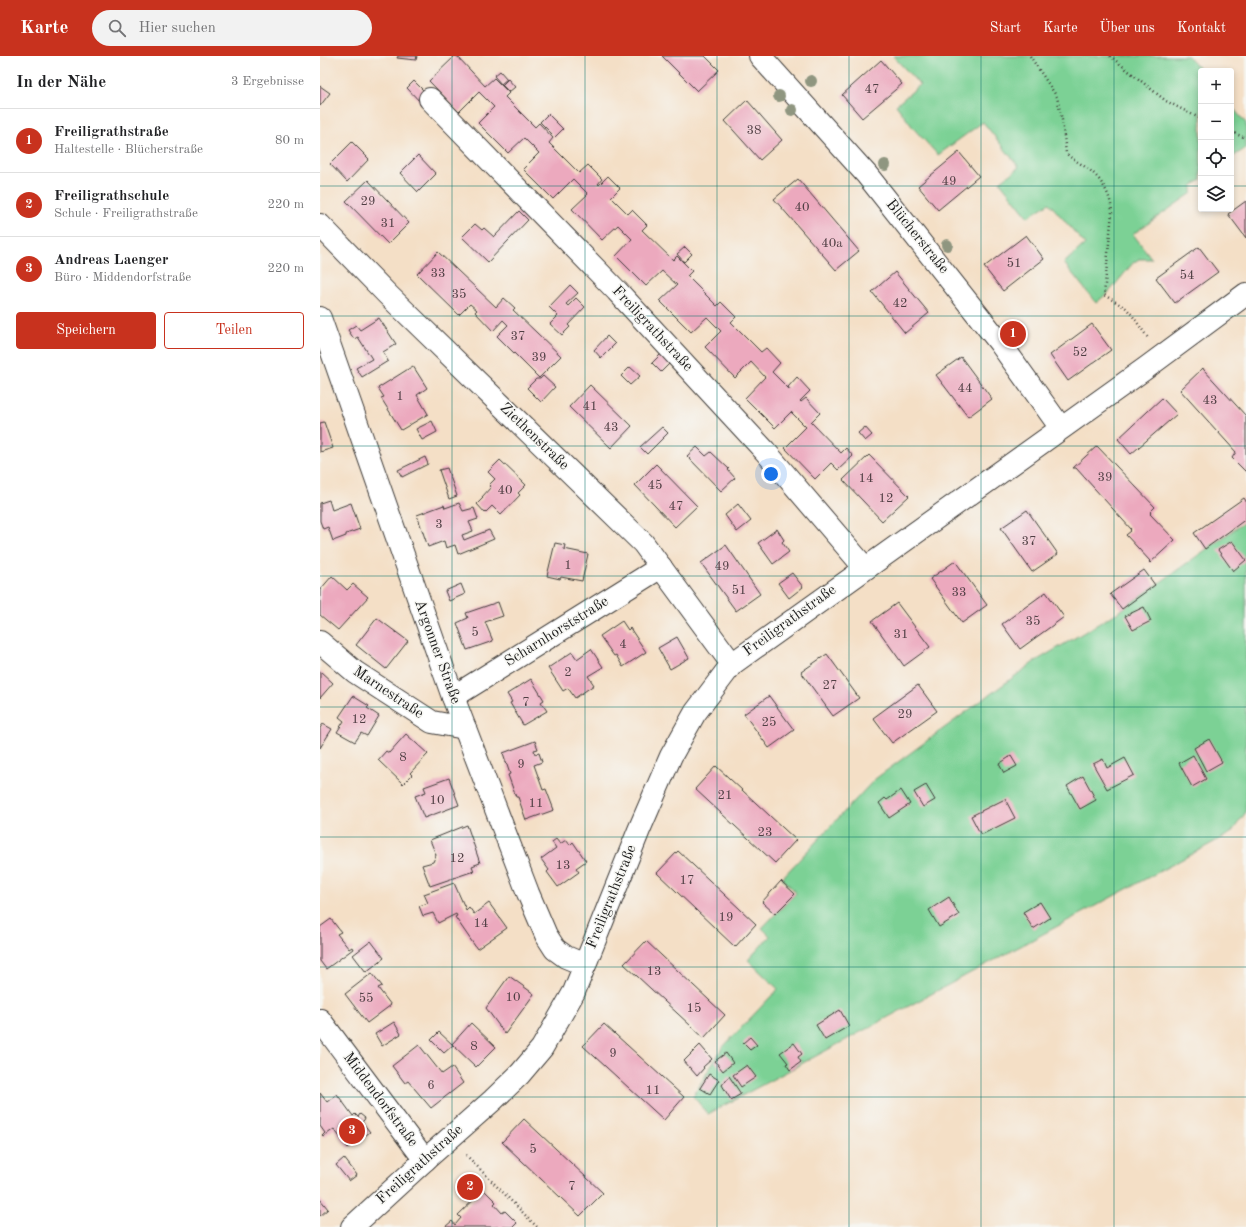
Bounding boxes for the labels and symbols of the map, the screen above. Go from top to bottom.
house number: 47 [864,83,880,96]
house number: 38 [746,124,762,137]
house number: 49 [941,175,957,188]
house number: 29 [360,195,376,208]
street label: Blücherstraße [883,197,951,277]
house number: 40 [794,201,810,214]
house number: 31 [380,217,396,230]
house number: 40a [821,237,843,250]
house number: 51 [1006,257,1022,270]
house number: 33 [430,267,446,280]
house number: 54 [1179,269,1195,282]
street label: Freiligrathstraße [609,283,695,375]
house number: 35 [451,288,467,301]
house number: 42 [892,297,908,310]
pin: 1 [1000,319,1026,349]
house number: 37 [510,330,526,343]
house number: 52 [1072,346,1088,359]
house number: 39 [531,351,547,364]
house number: 44 [957,382,973,395]
house number: 1 [396,390,404,403]
house number: 43 [1202,394,1218,407]
house number: 41 [582,400,598,413]
street label: Ziethenstraße [497,401,571,473]
house number: 43 [603,421,619,434]
your location [761,464,781,484]
house number: 39 [1097,471,1113,484]
house number: 14 [858,472,874,485]
house number: 45 [647,479,663,492]
house number: 40 [497,484,513,497]
house number: 12 [878,492,894,505]
house number: 47 [668,500,684,513]
house number: 3 [435,518,443,531]
house number: 37 [1021,535,1037,548]
house number: 1 [564,559,572,572]
house number: 49 [714,560,730,573]
street label: Freiligrathstraße [741,582,839,660]
house number: 51 [731,584,747,597]
house number: 33 [951,586,967,599]
street label: Scharnhorststraße [502,594,612,670]
street label: Argonner Straße [411,598,463,706]
house number: 35 [1025,615,1041,628]
house number: 5 [471,626,479,639]
house number: 31 [893,628,909,641]
house number: 4 [619,638,627,651]
street label: Marnestraße [350,664,426,722]
house number: 2 [564,666,572,679]
house number: 27 [822,679,838,692]
house number: 7 [522,696,530,709]
house number: 29 [897,708,913,721]
house number: 12 [351,713,367,726]
house number: 25 [761,716,777,729]
house number: 8 [399,751,407,764]
house number: 9 [517,758,525,771]
house number: 21 [717,789,733,802]
house number: 10 [429,794,445,807]
house number: 11 [528,797,544,810]
house number: 23 [757,826,773,839]
street label: Freiligrathstraße [584,843,640,951]
house number: 12 [449,852,465,865]
house number: 13 [555,859,571,872]
house number: 17 [679,874,695,887]
house number: 19 [718,911,734,924]
house number: 14 [473,917,489,930]
house number: 13 [646,965,662,978]
house number: 10 [505,991,521,1004]
house number: 55 [358,992,374,1005]
house number: 15 [686,1002,702,1015]
house number: 8 [470,1040,478,1053]
house number: 9 [609,1047,617,1060]
street label: Middendorfstraße [340,1050,420,1150]
house number: 6 [427,1079,435,1092]
house number: 11 [645,1084,661,1097]
pin: 3 [339,1116,365,1146]
street label: Freiligrathstraße [374,1122,466,1208]
house number: 5 [529,1143,537,1156]
pin: 2 [457,1172,483,1202]
house number: 7 [568,1180,576,1193]

